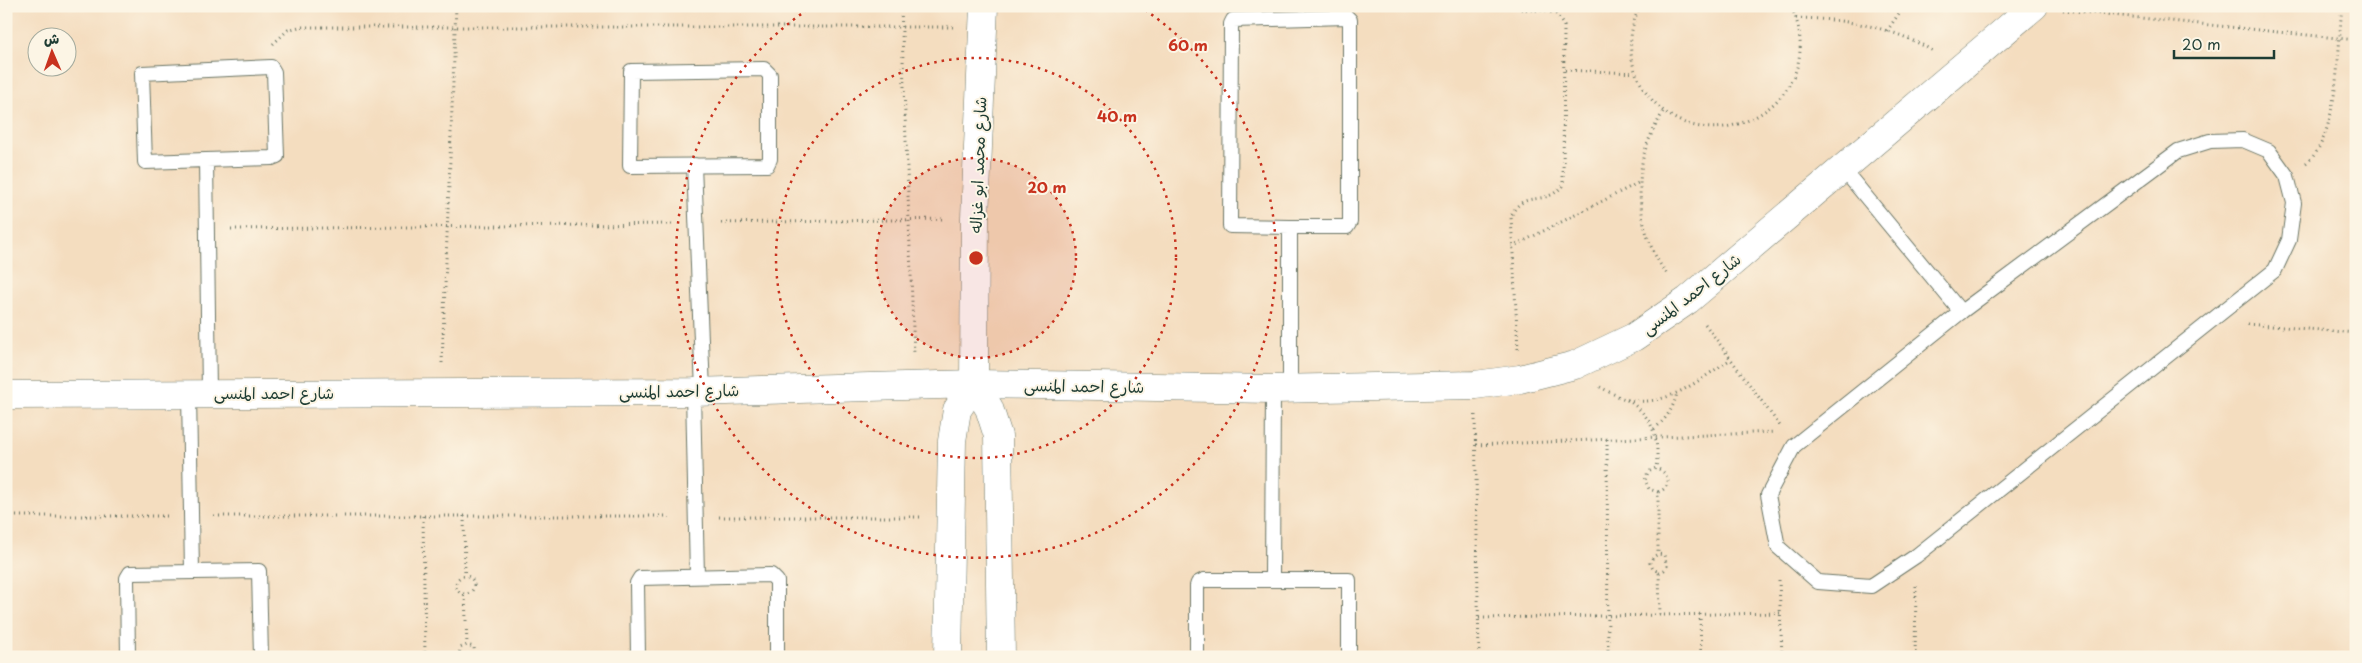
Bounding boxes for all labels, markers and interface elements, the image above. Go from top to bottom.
north arrow [28,28,78,78]
text: ش [43,28,60,49]
scale bar [2174,28,2274,60]
text: 20 m [2182,32,2221,55]
text: 60 m [1168,33,1208,56]
street label: شارع محمد ابو غزاله [963,96,992,234]
text: 40 m [1097,104,1137,127]
text: 20 m [1028,175,1066,198]
street label: شارع احمد المنسى [1636,247,1746,341]
centre of rings [967,249,985,267]
street label: شارع احمد المنسى [1024,372,1144,399]
street label: شارع احمد المنسى [619,377,739,404]
street label: شارع احمد المنسى [214,380,334,405]

